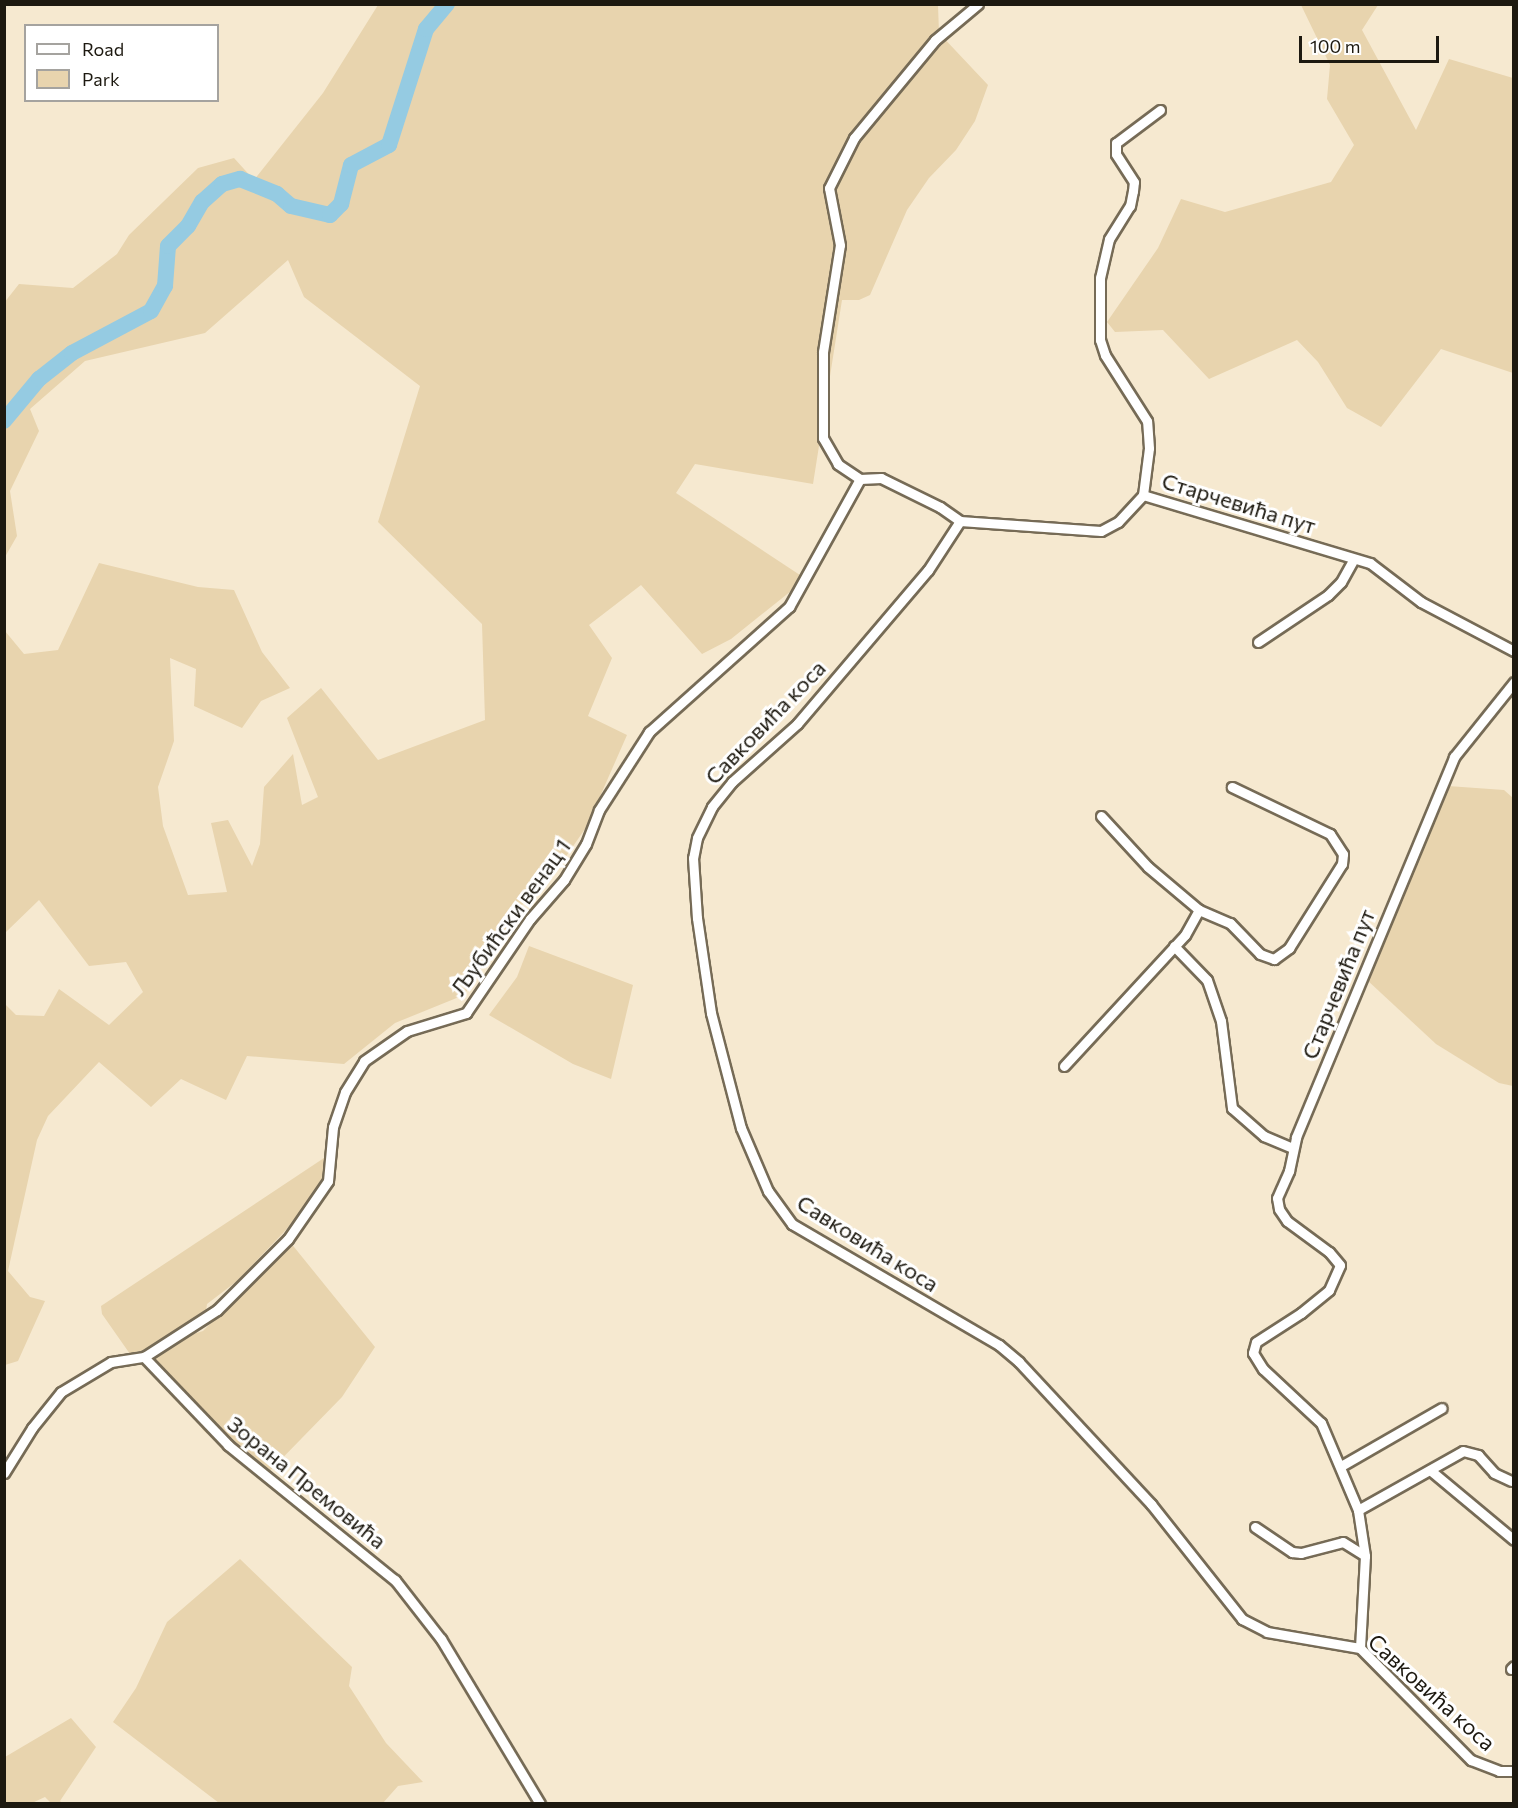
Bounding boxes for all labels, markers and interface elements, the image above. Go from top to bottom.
legend [24,24,219,102]
scale bar [1302,24,1442,62]
text: 100 m [1310,35,1360,57]
text: Road [82,38,124,60]
text: Park [82,68,120,90]
street label: Старчевића пут [1159,467,1319,539]
street label: Савковића коса [699,655,831,789]
street label: Љубићски венац 1 [444,834,576,1000]
street label: Старчевића пут [1296,905,1380,1063]
street label: Савковића коса [792,1189,944,1297]
street label: Зорана Премовића [223,1410,391,1554]
street label: Савковића коса [1363,1628,1501,1756]

